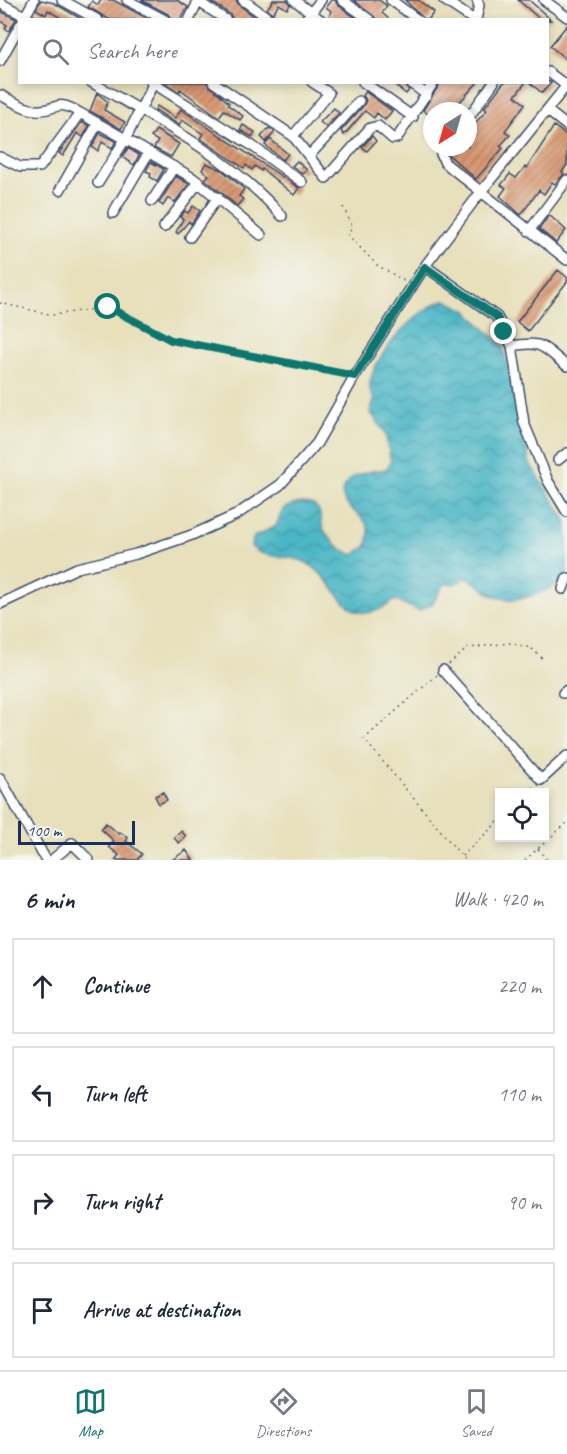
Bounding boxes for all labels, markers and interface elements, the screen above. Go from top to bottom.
search box [18,18,549,84]
icon: search [39,35,72,68]
text: Search here [87,37,177,65]
north arrow [423,102,477,156]
route start [94,293,120,319]
route end [490,318,516,344]
map controls [495,788,549,842]
button: locate [495,788,549,842]
scale bar [18,818,135,846]
text: 100 m [27,821,61,841]
text: 6 min [24,883,74,916]
text: Walk · 420 m [453,887,543,912]
icon: ahead [26,970,59,1003]
text: Continue [83,972,149,1000]
text: 220 m [498,974,541,999]
icon: left [26,1078,59,1111]
text: Turn left [83,1080,147,1108]
text: 110 m [498,1082,541,1107]
icon: right [26,1186,59,1219]
text: Turn right [83,1188,160,1216]
text: 90 m [507,1190,541,1215]
icon: arrive [26,1294,59,1327]
text: Arrive at destination [83,1296,240,1324]
tab: Map [74,1385,107,1441]
tab: Directions [256,1385,311,1441]
tab: Saved [460,1385,493,1441]

